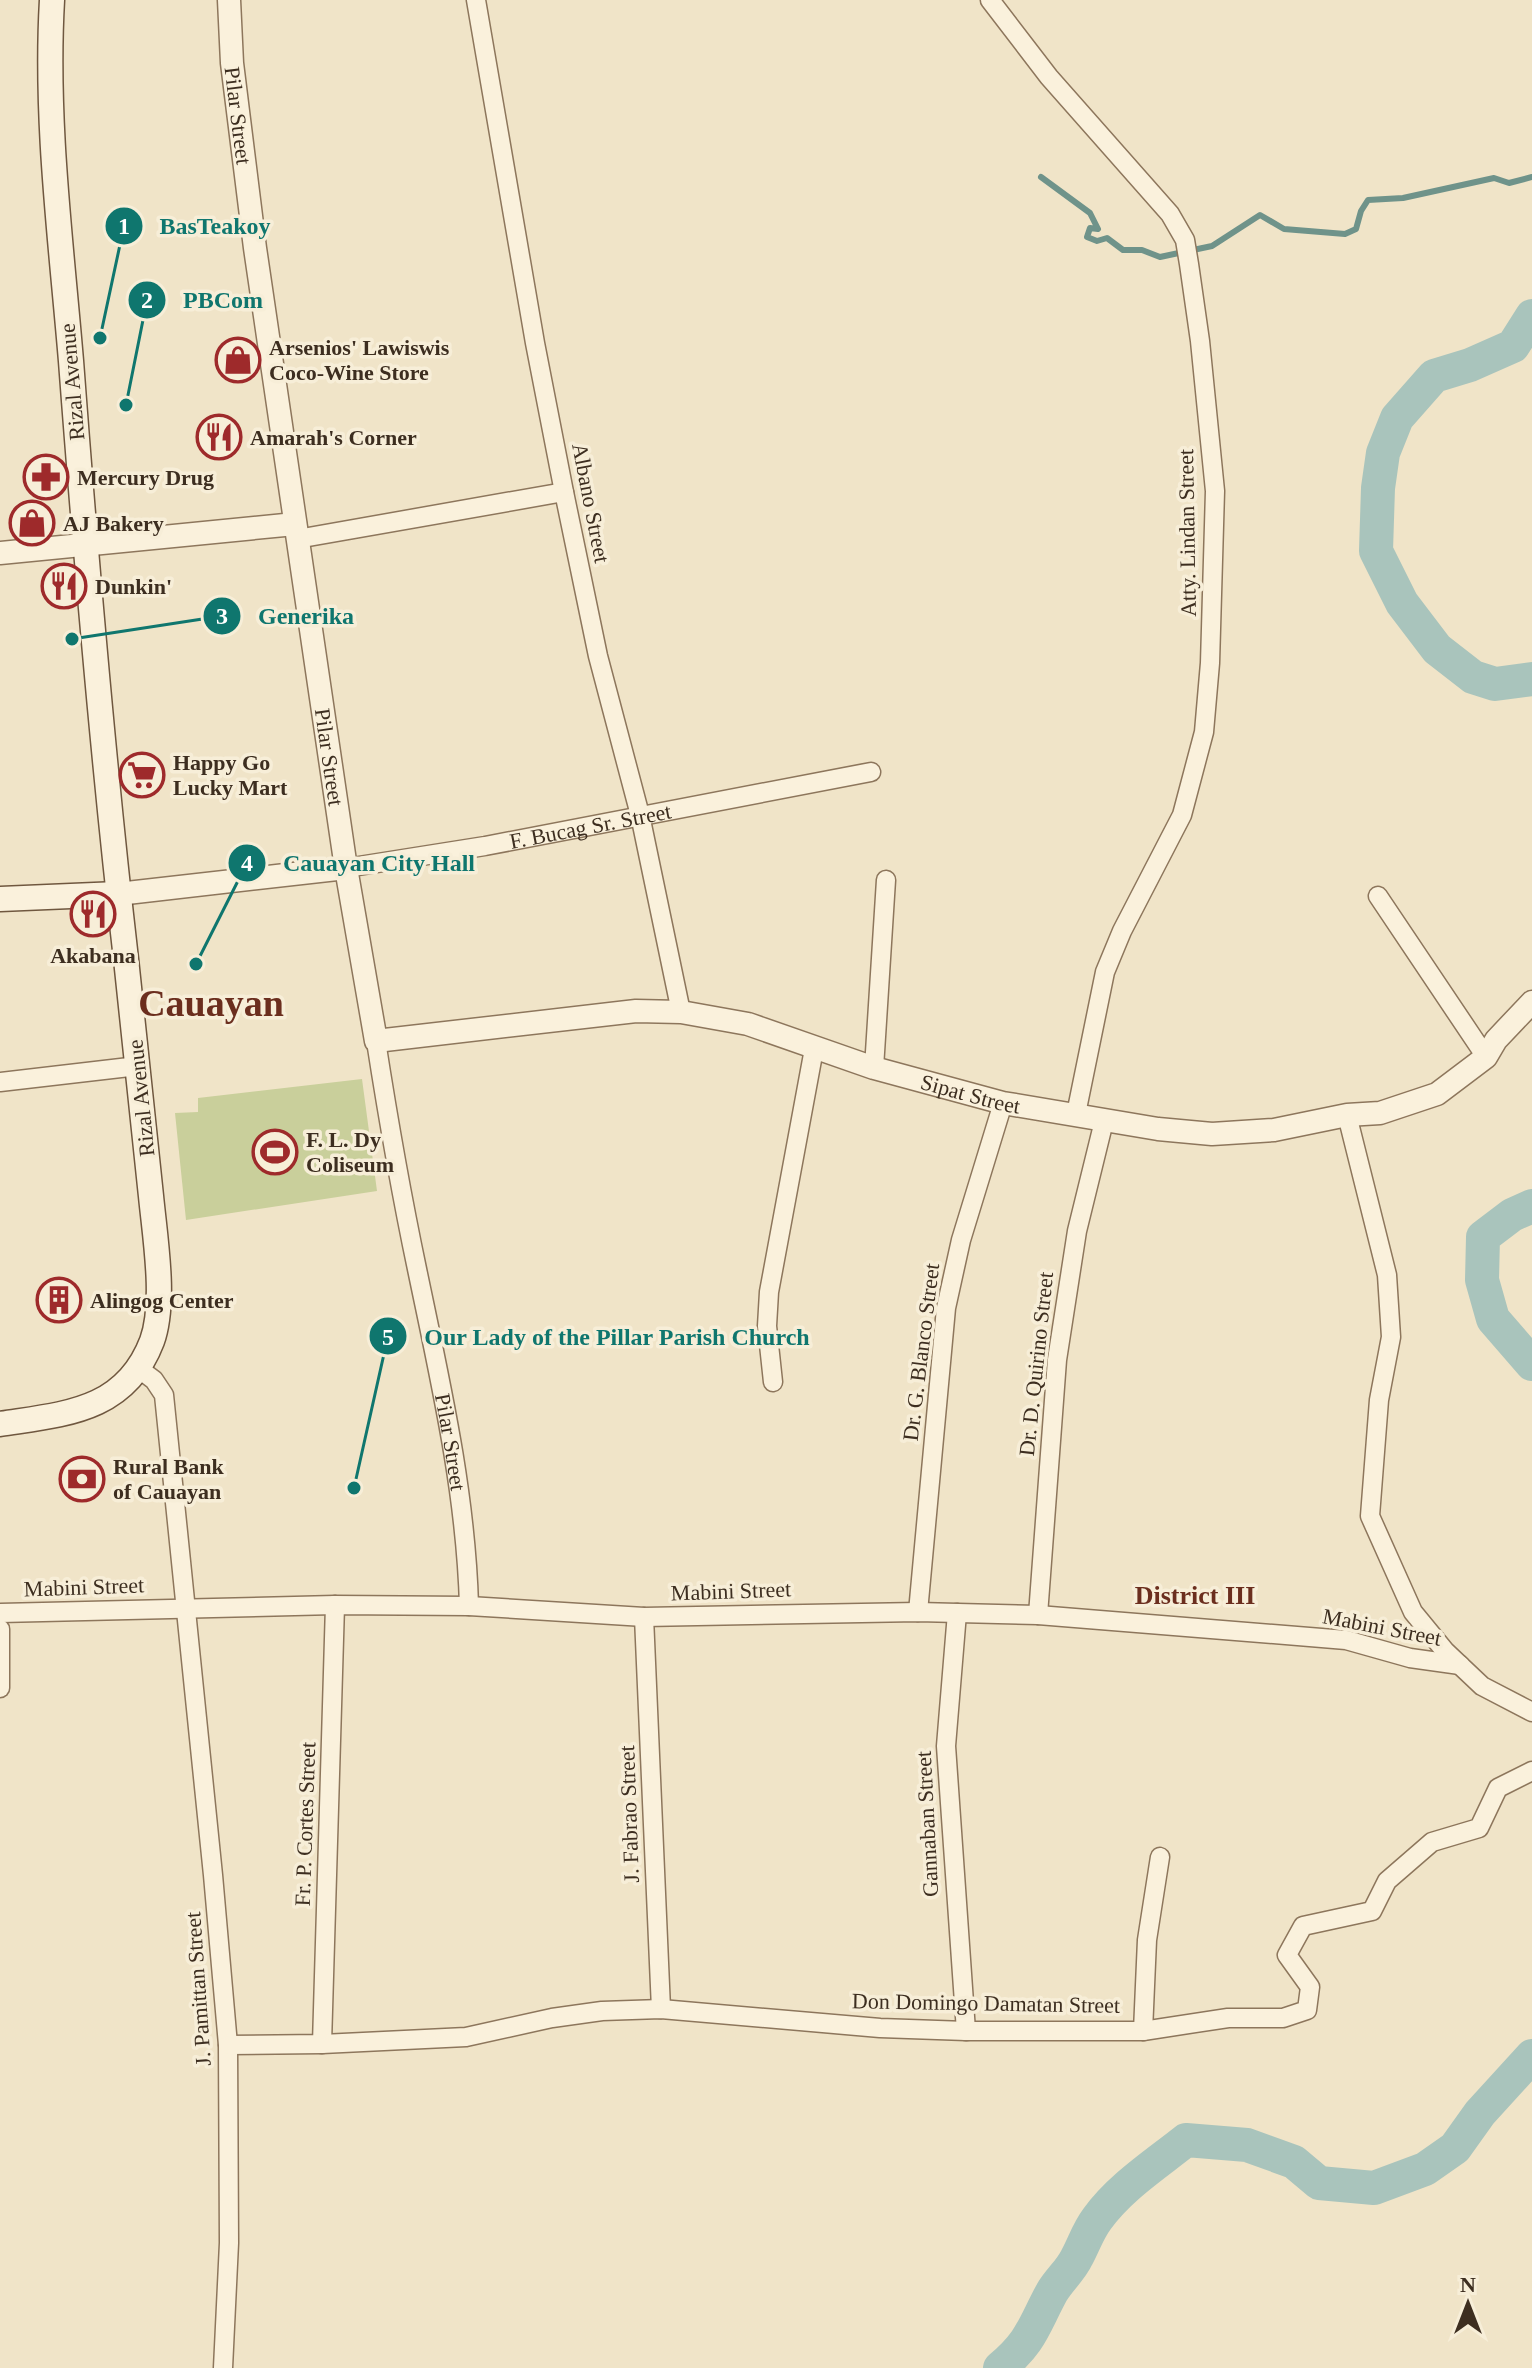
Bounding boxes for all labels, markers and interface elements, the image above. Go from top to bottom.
street label: Pilar Street [220,65,257,166]
callout: BasTeakoy [104,202,287,250]
text: 1 [118,213,130,239]
text: BasTeakoy [159,213,271,239]
callout: PBCom [127,276,279,324]
text: 2 [141,287,153,313]
text: PBCom [183,287,263,313]
street label: Rizal Avenue [54,322,90,442]
place label: Arsenios' Lawiswis Coco-Wine Store [269,335,450,385]
shop icon: Arsenios' Lawiswis Coco-Wine Store [214,336,262,384]
restaurant icon: Amarah's Corner [195,413,243,461]
place label: Amarah's Corner [250,425,417,450]
street label: Albano Street [567,441,615,565]
street label: Atty. Lindan Street [1173,449,1201,617]
pharmacy icon: Mercury Drug [22,453,70,501]
place label: Mercury Drug [77,465,214,490]
shop icon: AJ Bakery [8,499,56,547]
place label: AJ Bakery [63,511,164,536]
restaurant icon: Dunkin' [40,562,88,610]
place label: Dunkin' [95,574,172,599]
callout: Generika [202,592,370,640]
text: 3 [216,603,228,629]
text: Generika [258,603,354,629]
street label: Pilar Street [310,707,349,808]
place label: Happy Go Lucky Mart [173,750,288,800]
supermarket icon: Happy Go Lucky Mart [118,751,166,799]
street label: F. Bucag Sr. Street [507,798,673,854]
callout: Cauayan City Hall [227,839,491,887]
text: 4 [241,850,253,876]
text: Cauayan City Hall [283,850,475,876]
restaurant icon: Akabana [69,890,117,938]
place label: Akabana [50,943,136,968]
district label: Cauayan [138,982,284,1024]
street label: Rizal Avenue [122,1038,160,1158]
street label: Sipat Street [918,1069,1022,1118]
place label: F. L. Dy Coliseum [306,1127,394,1177]
sports icon: F. L. Dy Coliseum [251,1128,299,1176]
street label: Dr. G. Blanco Street [898,1262,944,1442]
street label: Dr. D. Quirino Street [1014,1271,1058,1457]
building icon: Alingog Center [35,1276,83,1324]
place label: Alingog Center [90,1288,234,1313]
callout: Our Lady of the Pillar Parish Church [368,1312,826,1360]
text: 5 [382,1324,394,1350]
text: Our Lady of the Pillar Parish Church [424,1324,810,1350]
street label: Pilar Street [430,1391,471,1492]
place label: Rural Bank of Cauayan [113,1454,224,1504]
bank icon: Rural Bank of Cauayan [58,1455,106,1503]
street label: Mabini Street [23,1572,145,1602]
street label: Mabini Street [670,1576,792,1606]
district label: District III [1135,1581,1255,1610]
street label: Mabini Street [1321,1603,1443,1651]
street label: Fr. P. Cortes Street [290,1741,320,1907]
street label: J. Fabrao Street [614,1745,644,1883]
street label: Gannaban Street [911,1750,943,1898]
street label: J. Pamittan Street [180,1911,216,2067]
street label: Don Domingo Damatan Street [852,1988,1120,2018]
north arrow [1428,2264,1508,2344]
text: N [1460,2272,1476,2297]

